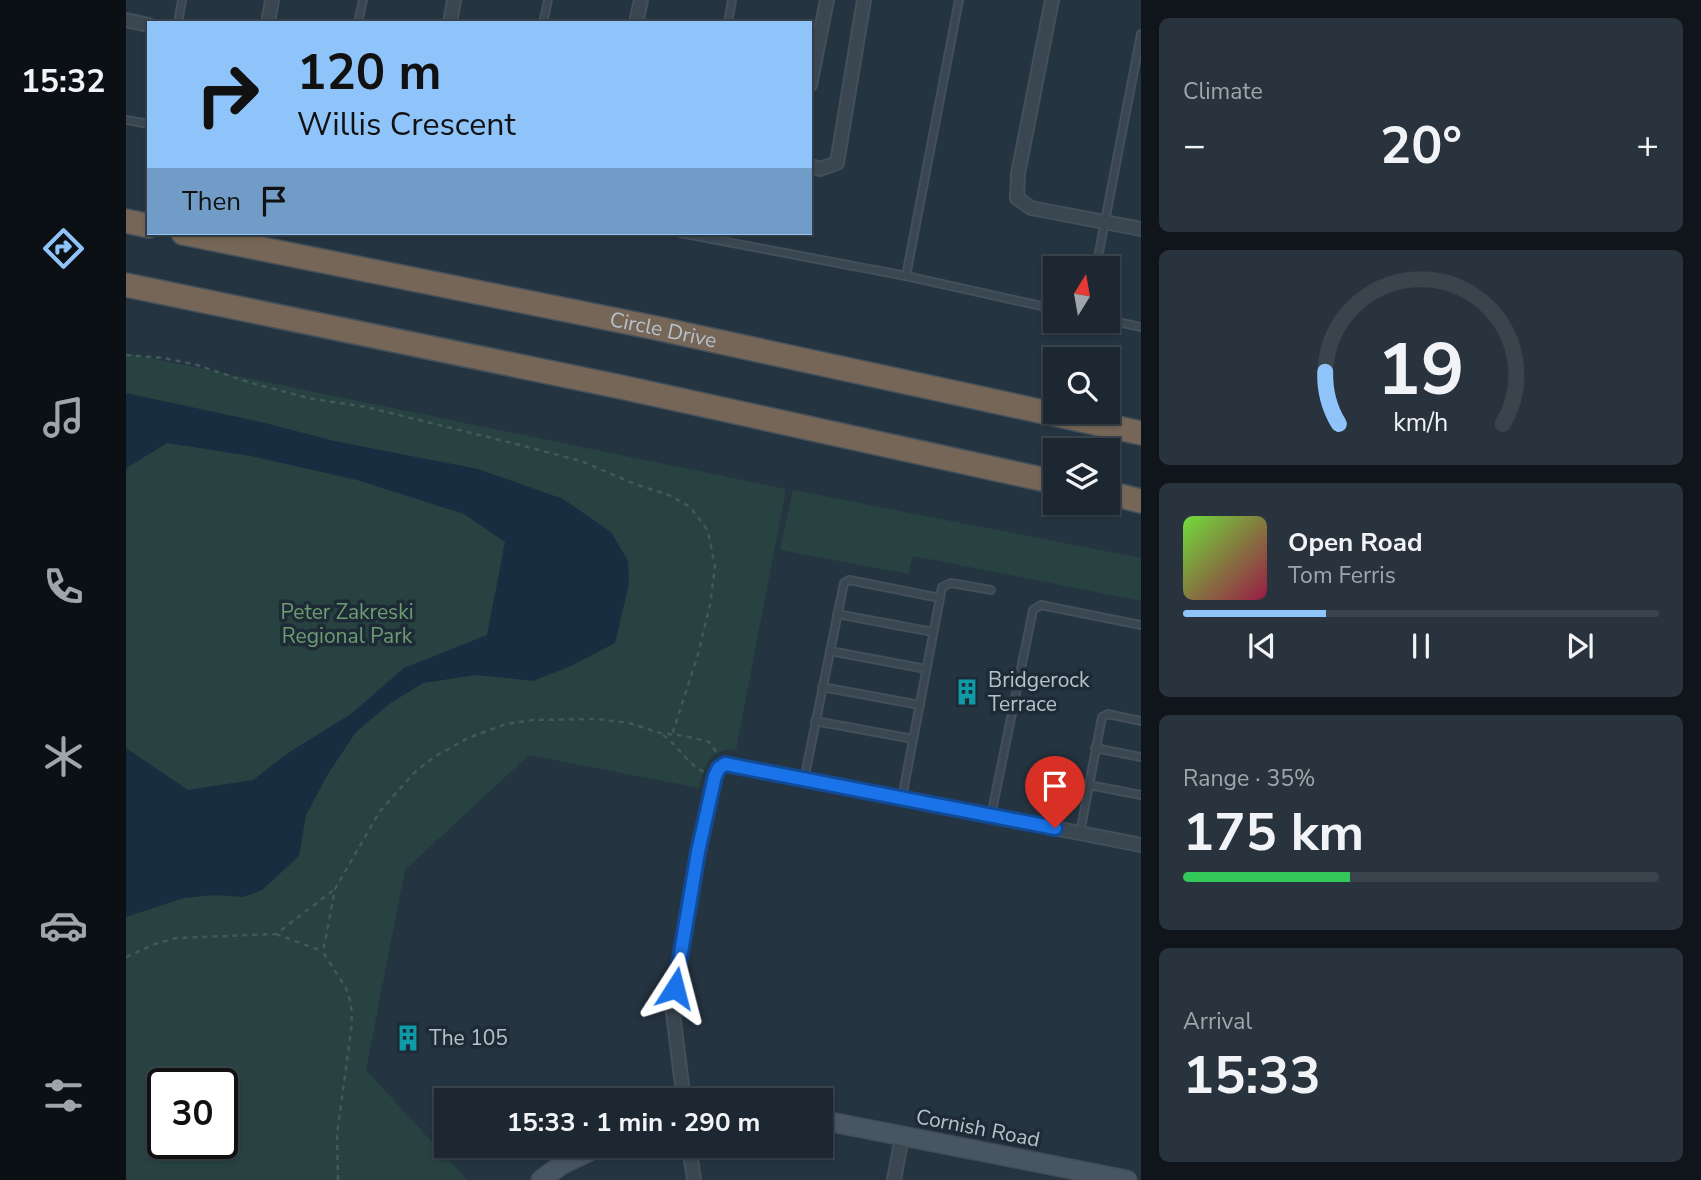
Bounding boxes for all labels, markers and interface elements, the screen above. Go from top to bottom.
text: 120 m [297,39,441,106]
icon: right [182,49,273,140]
text: 15:32 [21,60,105,103]
text: Climate [1183,76,1263,107]
text: Willis Crescent [297,103,516,146]
text: 20° [1380,110,1462,181]
text: − [1183,120,1206,171]
text: + [1636,120,1659,171]
icon: arrive [255,182,293,220]
text: Then [182,184,241,219]
icon: directions [39,224,88,273]
north arrow [1043,256,1120,332]
map controls [1043,256,1120,515]
street label: Circle Drive [607,305,719,355]
text: 19 [1377,320,1465,420]
button: search [1043,347,1120,424]
icon: music [39,393,88,442]
text: km/h [1393,405,1449,439]
button: layers [1043,438,1120,515]
text: Open Road [1288,525,1423,560]
text: Tom Ferris [1288,560,1396,591]
icon: phone [39,562,88,611]
park label: Peter Zakreski Regional Park [280,598,414,650]
icon: previous [1243,627,1281,665]
icon: pause [1402,627,1440,665]
icon: next [1561,627,1599,665]
place label: Bridgerock Terrace [988,666,1090,718]
building icon: Bridgerock Terrace [952,677,982,707]
icon: climate [39,732,88,781]
pin [1025,756,1085,828]
text: Range · 35% [1183,763,1315,794]
icon: arrive [1036,767,1074,805]
text: 175 km [1183,797,1364,868]
icon: car [39,901,88,950]
position arrow [638,951,712,1025]
text: Arrival [1183,1006,1252,1037]
building icon: The 105 [393,1023,423,1053]
place label: The 105 [429,1024,508,1052]
text: 15:33 [1183,1040,1321,1111]
speed limit sign: 30 [147,1068,238,1159]
icon: filters [39,1071,88,1120]
street label: Cornish Road [914,1102,1042,1154]
text: 15:33 · 1 min · 290 m [507,1105,760,1140]

